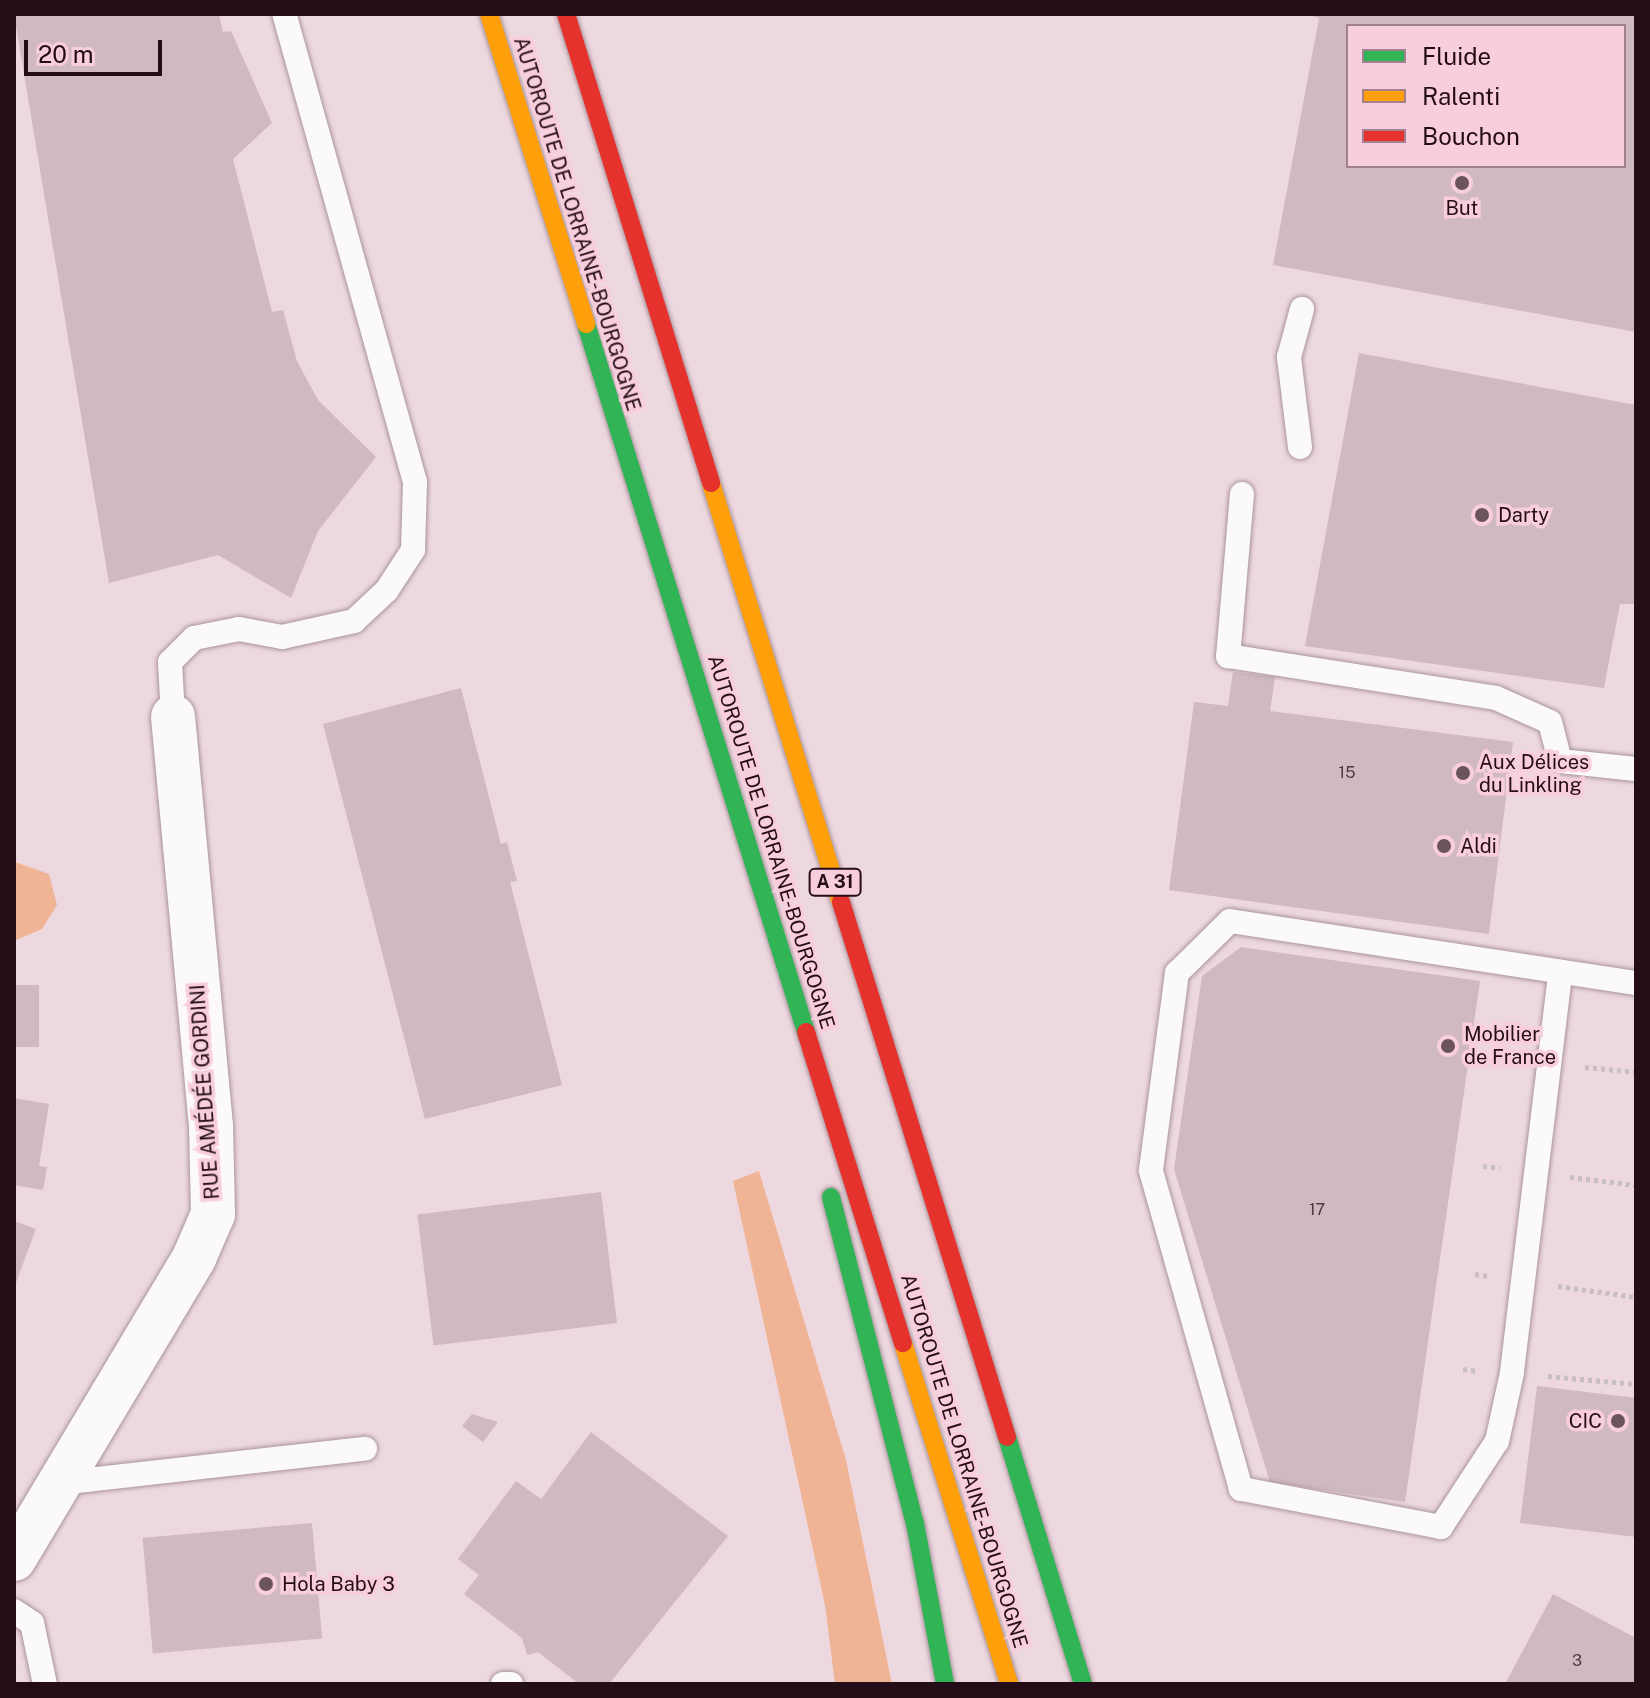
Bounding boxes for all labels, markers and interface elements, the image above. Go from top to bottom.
scale bar [28,24,166,74]
legend [1346,24,1626,168]
street label: AUTOROUTE DE LORRAINE-BOURGOGNE [509,34,645,414]
text: 20 m [38,40,94,68]
text: Fluide [1422,42,1491,70]
text: Ralenti [1422,82,1500,110]
text: Bouchon [1422,122,1520,150]
marker: But [1453,174,1471,192]
place label: But [1446,196,1478,220]
place label: Darty [1498,503,1549,527]
marker: Darty [1473,506,1491,524]
street label: AUTOROUTE DE LORRAINE-BOURGOGNE [703,652,839,1032]
place label: Aux Délices du Linkling [1479,750,1589,797]
house number: 15 [1339,763,1355,783]
marker: Aux Délices du Linkling [1454,764,1472,782]
place label: Aldi [1460,834,1497,858]
marker: Aldi [1435,837,1453,855]
road number: A 31 [807,868,863,896]
street label: RUE AMÉDÉE GORDINI [186,984,224,1200]
place label: Mobilier de France [1464,1022,1556,1069]
marker: Mobilier de France [1439,1037,1457,1055]
house number: 17 [1309,1200,1325,1220]
street label: AUTOROUTE DE LORRAINE-BOURGOGNE [896,1271,1032,1651]
place label: CIC [1569,1409,1602,1433]
marker: CIC [1609,1412,1627,1430]
place label: Hola Baby 3 [282,1572,395,1596]
marker: Hola Baby 3 [257,1575,275,1593]
house number: 3 [1572,1651,1582,1671]

